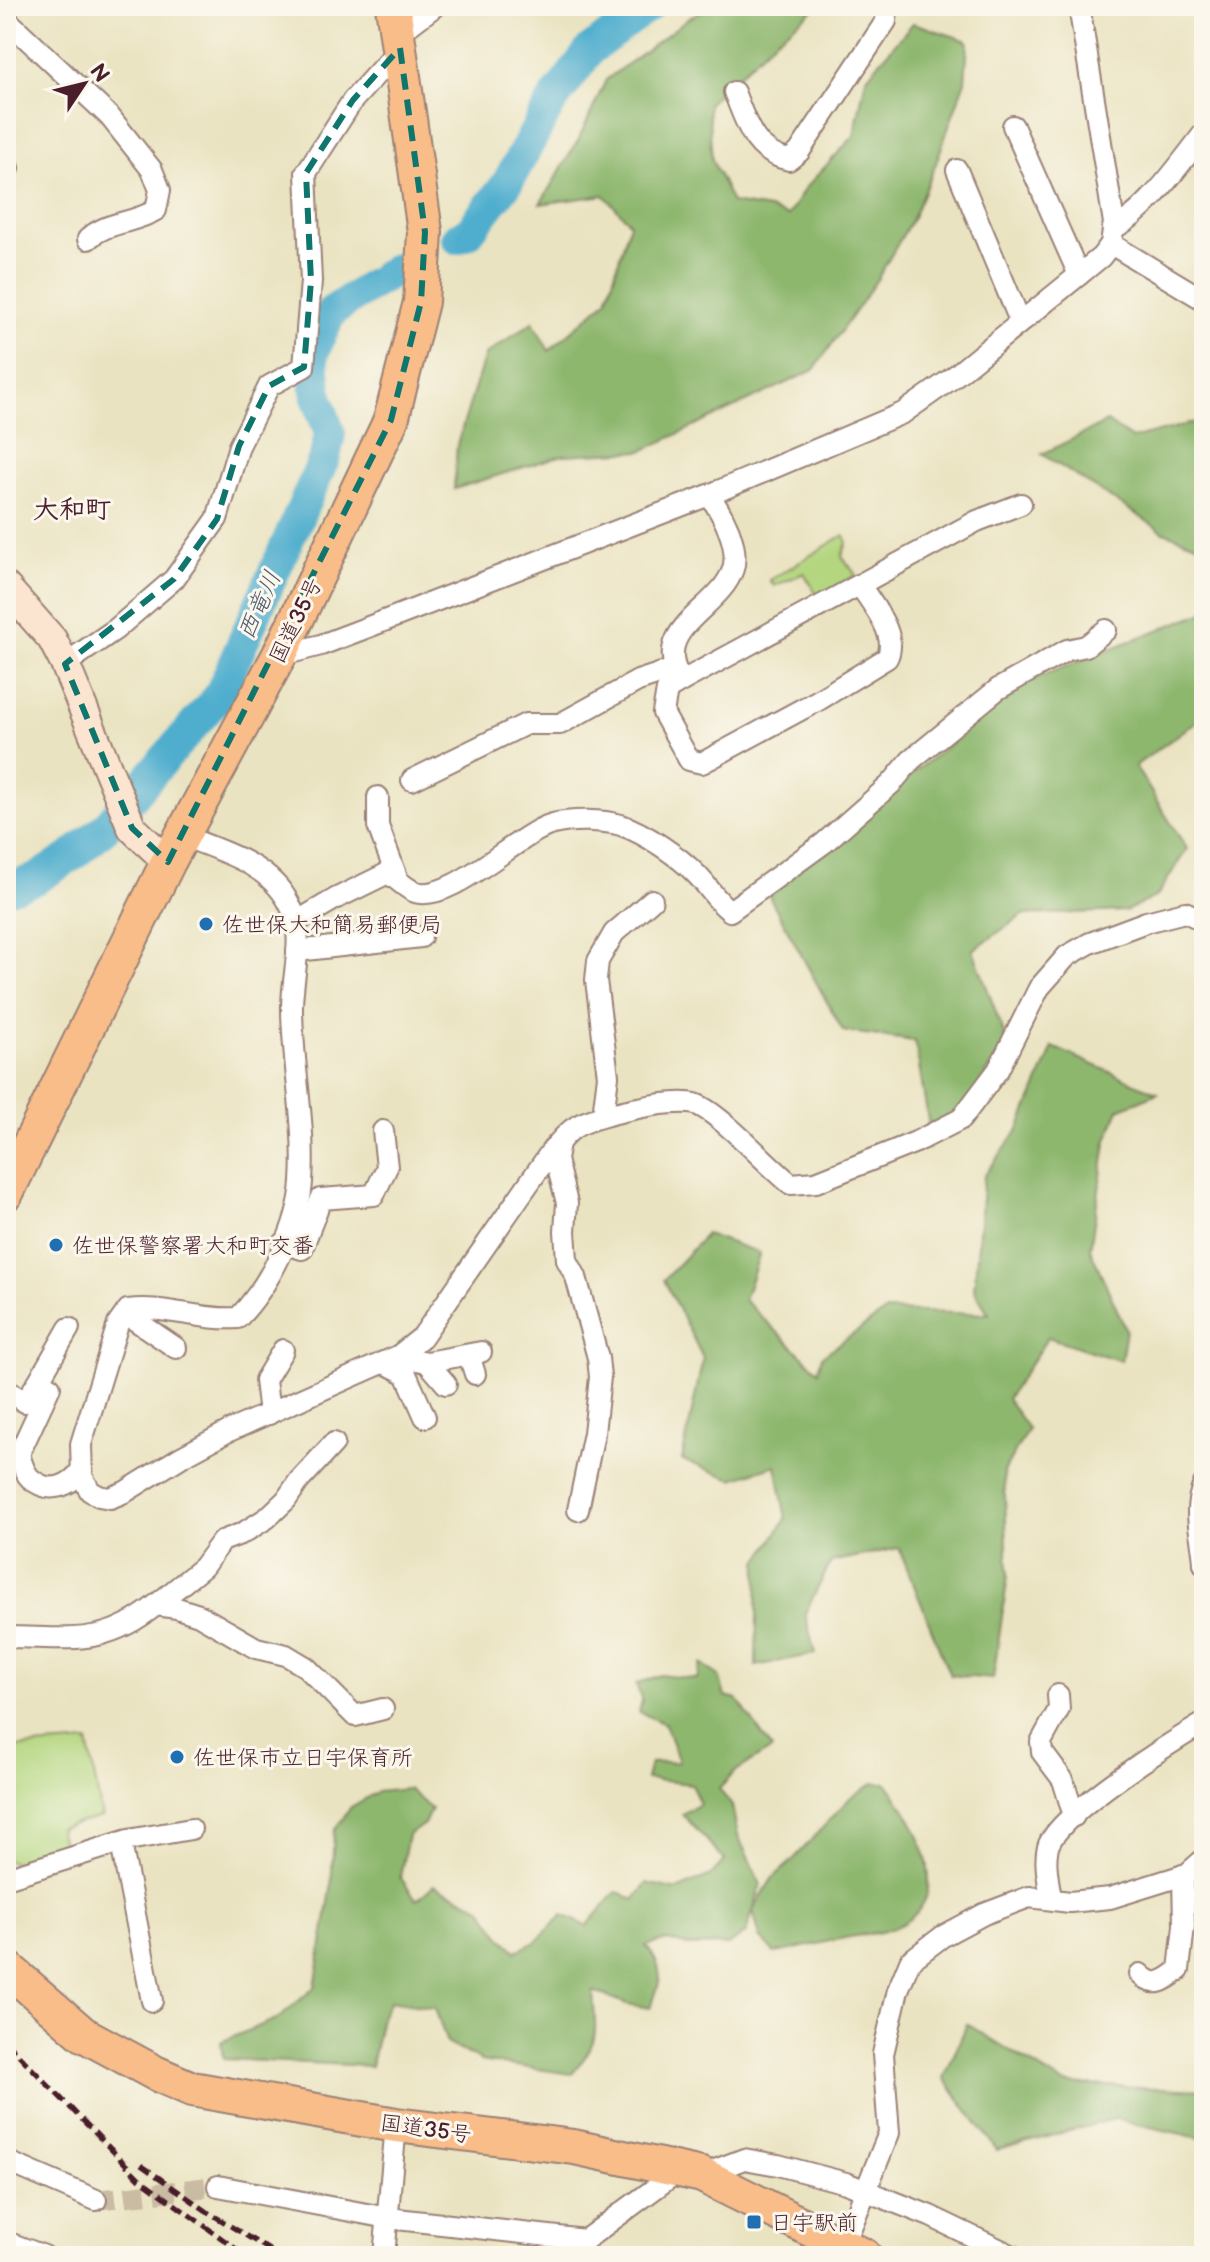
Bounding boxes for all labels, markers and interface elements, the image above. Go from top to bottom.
north arrow [44,44,124,124]
text: N [83,59,115,88]
district label: 大和町 [33,495,111,526]
water label: 西竜川 [232,566,287,644]
street label: 国道35号 [264,573,329,668]
place label: 佐世保大和簡易郵便局 [222,912,442,939]
marker: 佐世保大和簡易郵便局 [197,915,215,933]
place label: 佐世保警察署大和町交番 [72,1233,314,1260]
marker: 佐世保警察署大和町交番 [47,1236,65,1254]
place label: 佐世保市立日宇保育所 [193,1745,413,1772]
marker: 佐世保市立日宇保育所 [168,1748,186,1766]
street label: 国道35号 [378,2110,473,2149]
place label: 日宇駅前 [770,2210,858,2237]
marker: 日宇駅前 [745,2213,763,2231]

